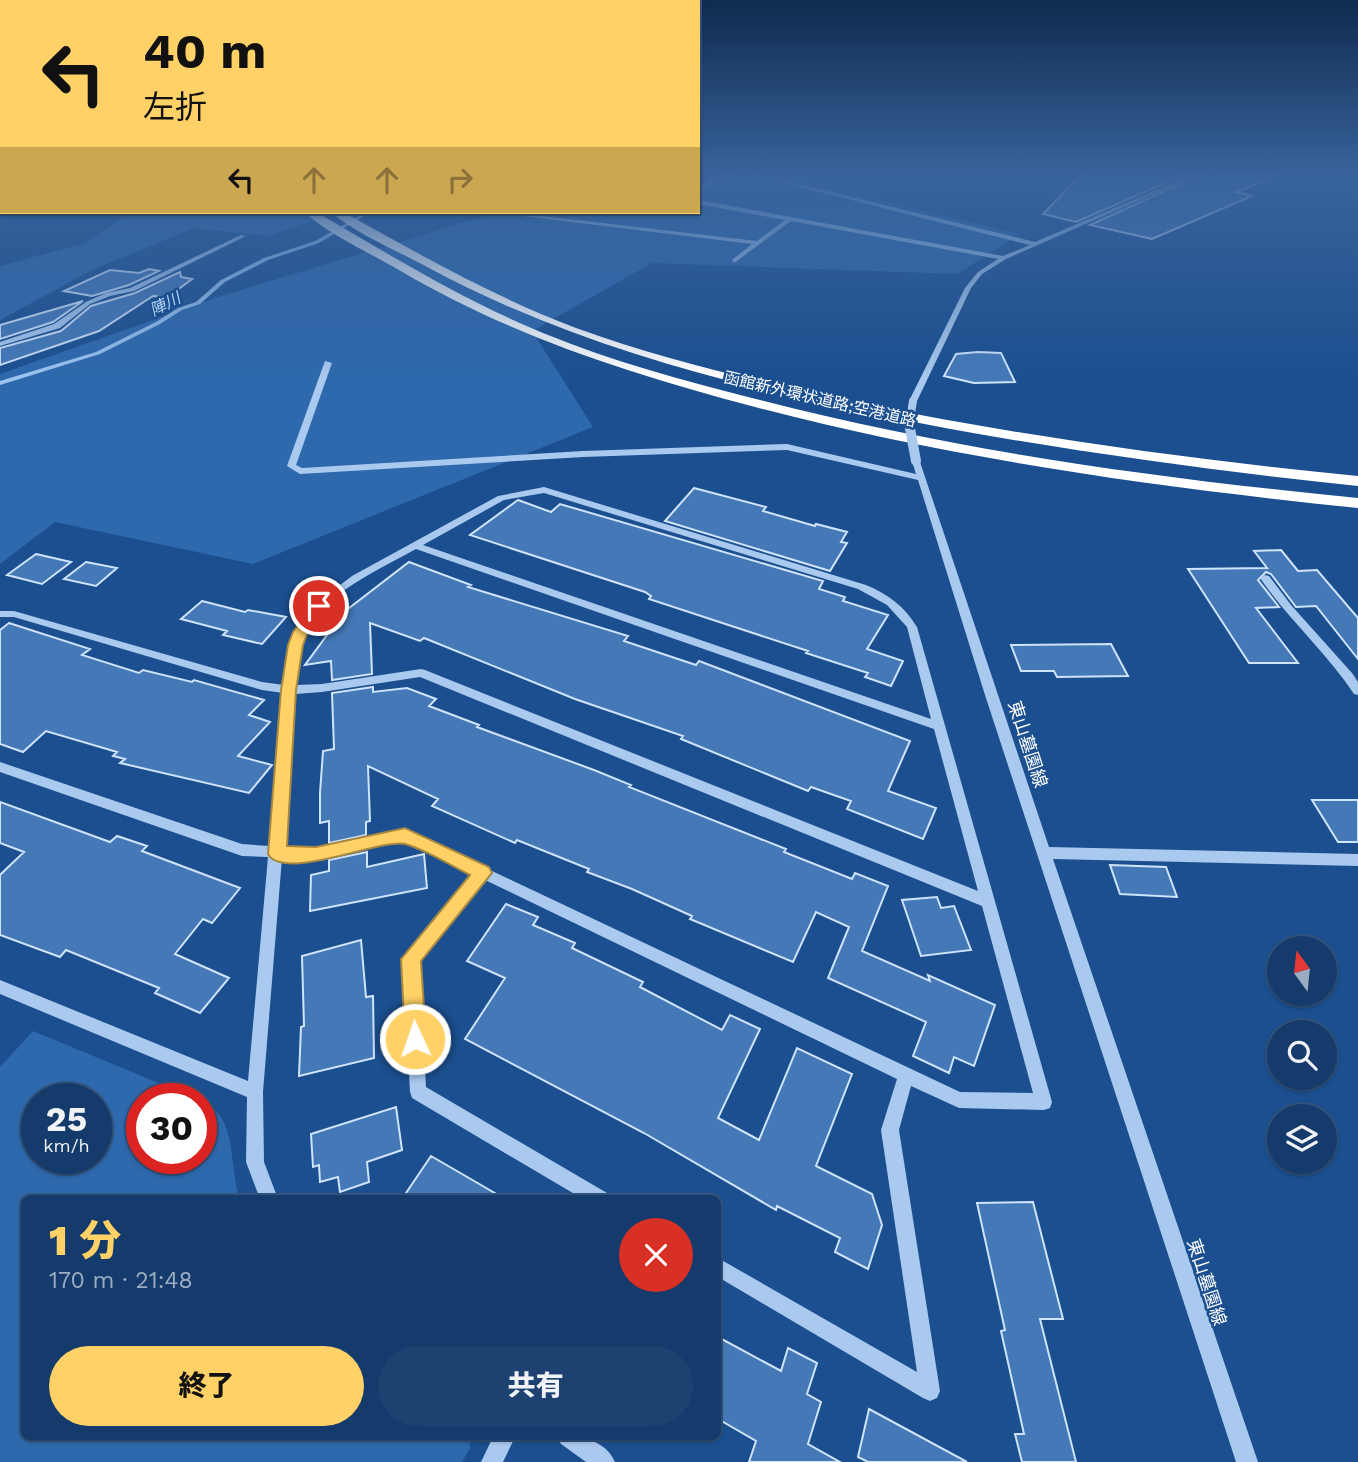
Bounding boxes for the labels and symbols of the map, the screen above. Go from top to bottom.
water label: 陣川 [146,287,185,320]
street label: 函館新外環状道路;空港道路 [722,368,918,430]
pin [289,576,349,636]
street label: 東山墓園線 [1004,698,1052,790]
north arrow [1267,936,1337,1006]
position arrow [378,1002,452,1076]
speed limit sign: 30 [126,1083,217,1174]
street label: 東山墓園線 [1183,1236,1231,1328]

